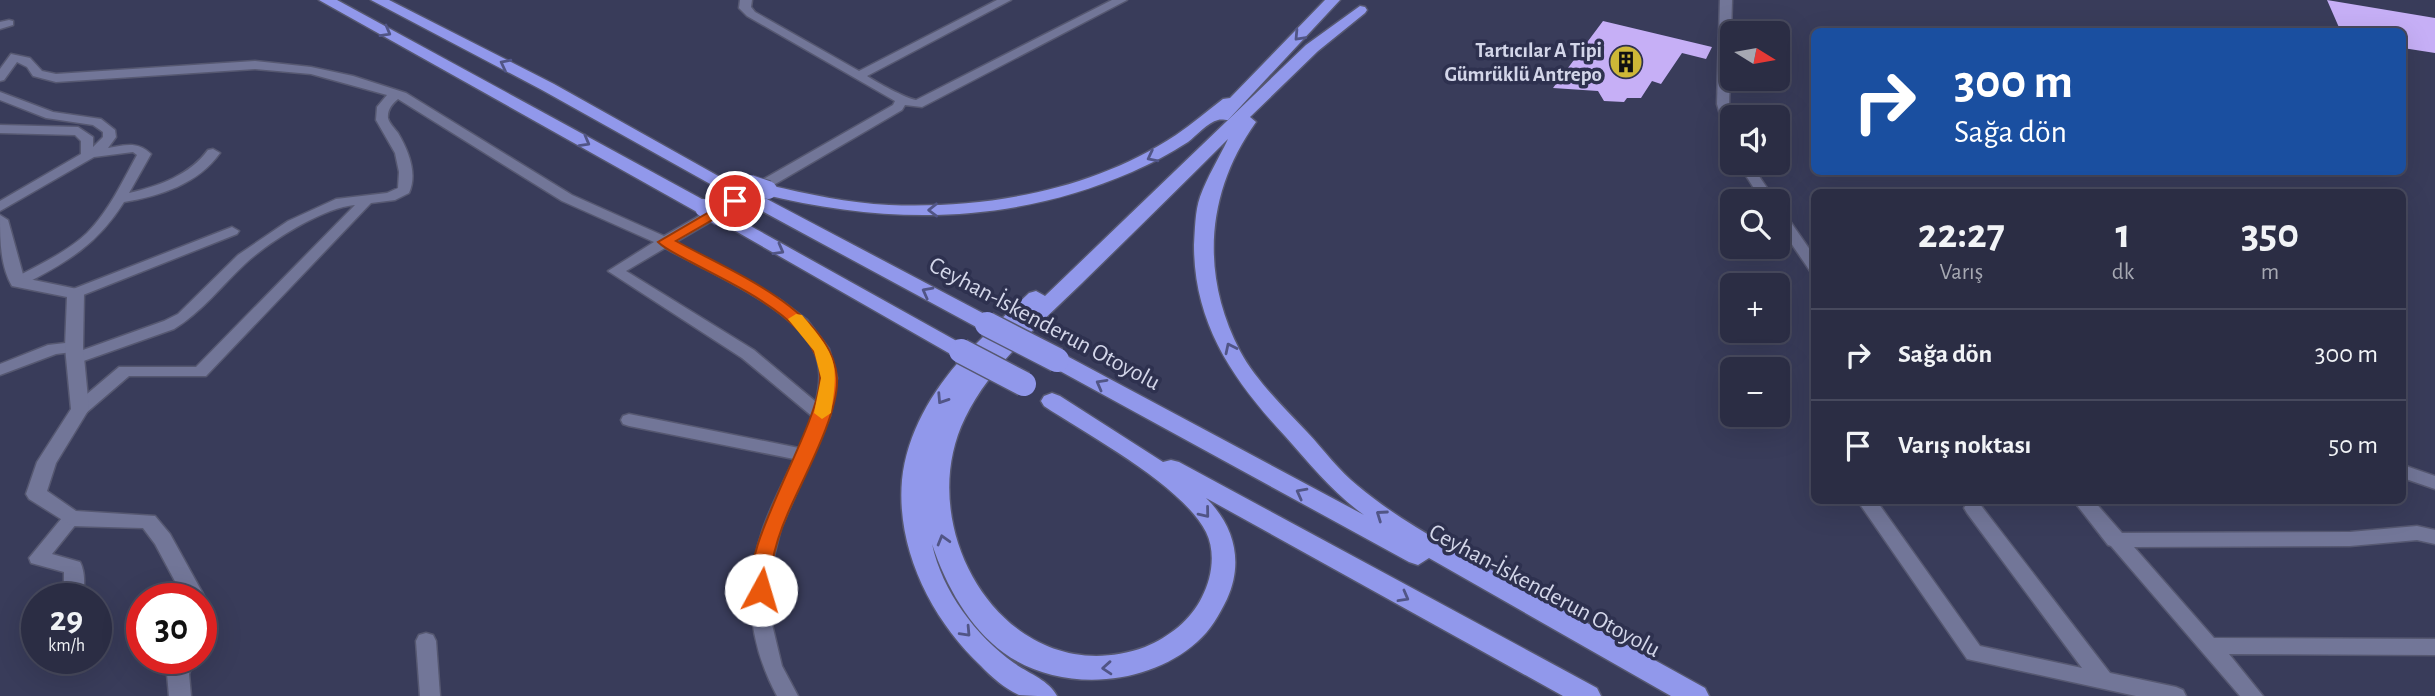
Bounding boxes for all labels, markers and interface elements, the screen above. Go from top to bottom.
north arrow [1720,21,1790,91]
map controls [1720,21,1790,427]
one-way arrow [379,24,391,37]
one-way arrow [1295,28,1308,41]
place label: Tartıcılar A Tipi Gümrüklü Antrepo [1445,40,1602,85]
building icon: Tartıcılar A Tipi Gümrüklü Antrepo [1607,43,1645,81]
icon: right [1839,56,1930,147]
text: 300 m [1954,58,2073,107]
one-way arrow [499,59,512,72]
button: sound [1720,105,1790,175]
text: Sağa dön [1954,116,2067,148]
one-way arrow [578,134,590,147]
one-way arrow [1147,148,1159,162]
pin [705,171,765,231]
icon: arrive [716,182,754,220]
button: search [1720,189,1790,259]
one-way arrow [927,202,938,218]
text: 22:27 [1918,213,2005,255]
text: 1 [2115,213,2131,255]
text: 350 [2241,213,2299,255]
one-way arrow [772,242,785,255]
street label: Ceyhan-İskenderun Otoyolu [925,252,1165,395]
text: Varış [1940,261,1983,284]
text: dk [2112,261,2134,284]
text: m [2261,261,2279,284]
button: + [1720,273,1790,343]
one-way arrow [921,287,934,300]
icon: right [1839,336,1877,374]
text: Sağa dön [1898,341,1992,367]
text: 300 m [2315,341,2378,367]
one-way arrow [1224,343,1238,355]
button: − [1720,357,1790,427]
one-way arrow [1096,379,1108,392]
one-way arrow [938,392,951,405]
icon: arrive [1839,427,1877,465]
text: Varış noktası [1898,432,2031,458]
text: 50 m [2328,432,2378,458]
one-way arrow [1296,488,1308,502]
one-way arrow [1196,506,1209,518]
one-way arrow [1376,511,1389,523]
street label: Ceyhan-İskenderun Otoyolu [1425,519,1665,662]
one-way arrow [937,534,952,546]
position arrow [724,553,798,627]
speed limit sign: 30 [126,583,217,674]
one-way arrow [1397,588,1409,602]
text: 29 [50,602,83,637]
one-way arrow [957,624,970,637]
text: km/h [48,637,85,655]
one-way arrow [1101,660,1112,675]

